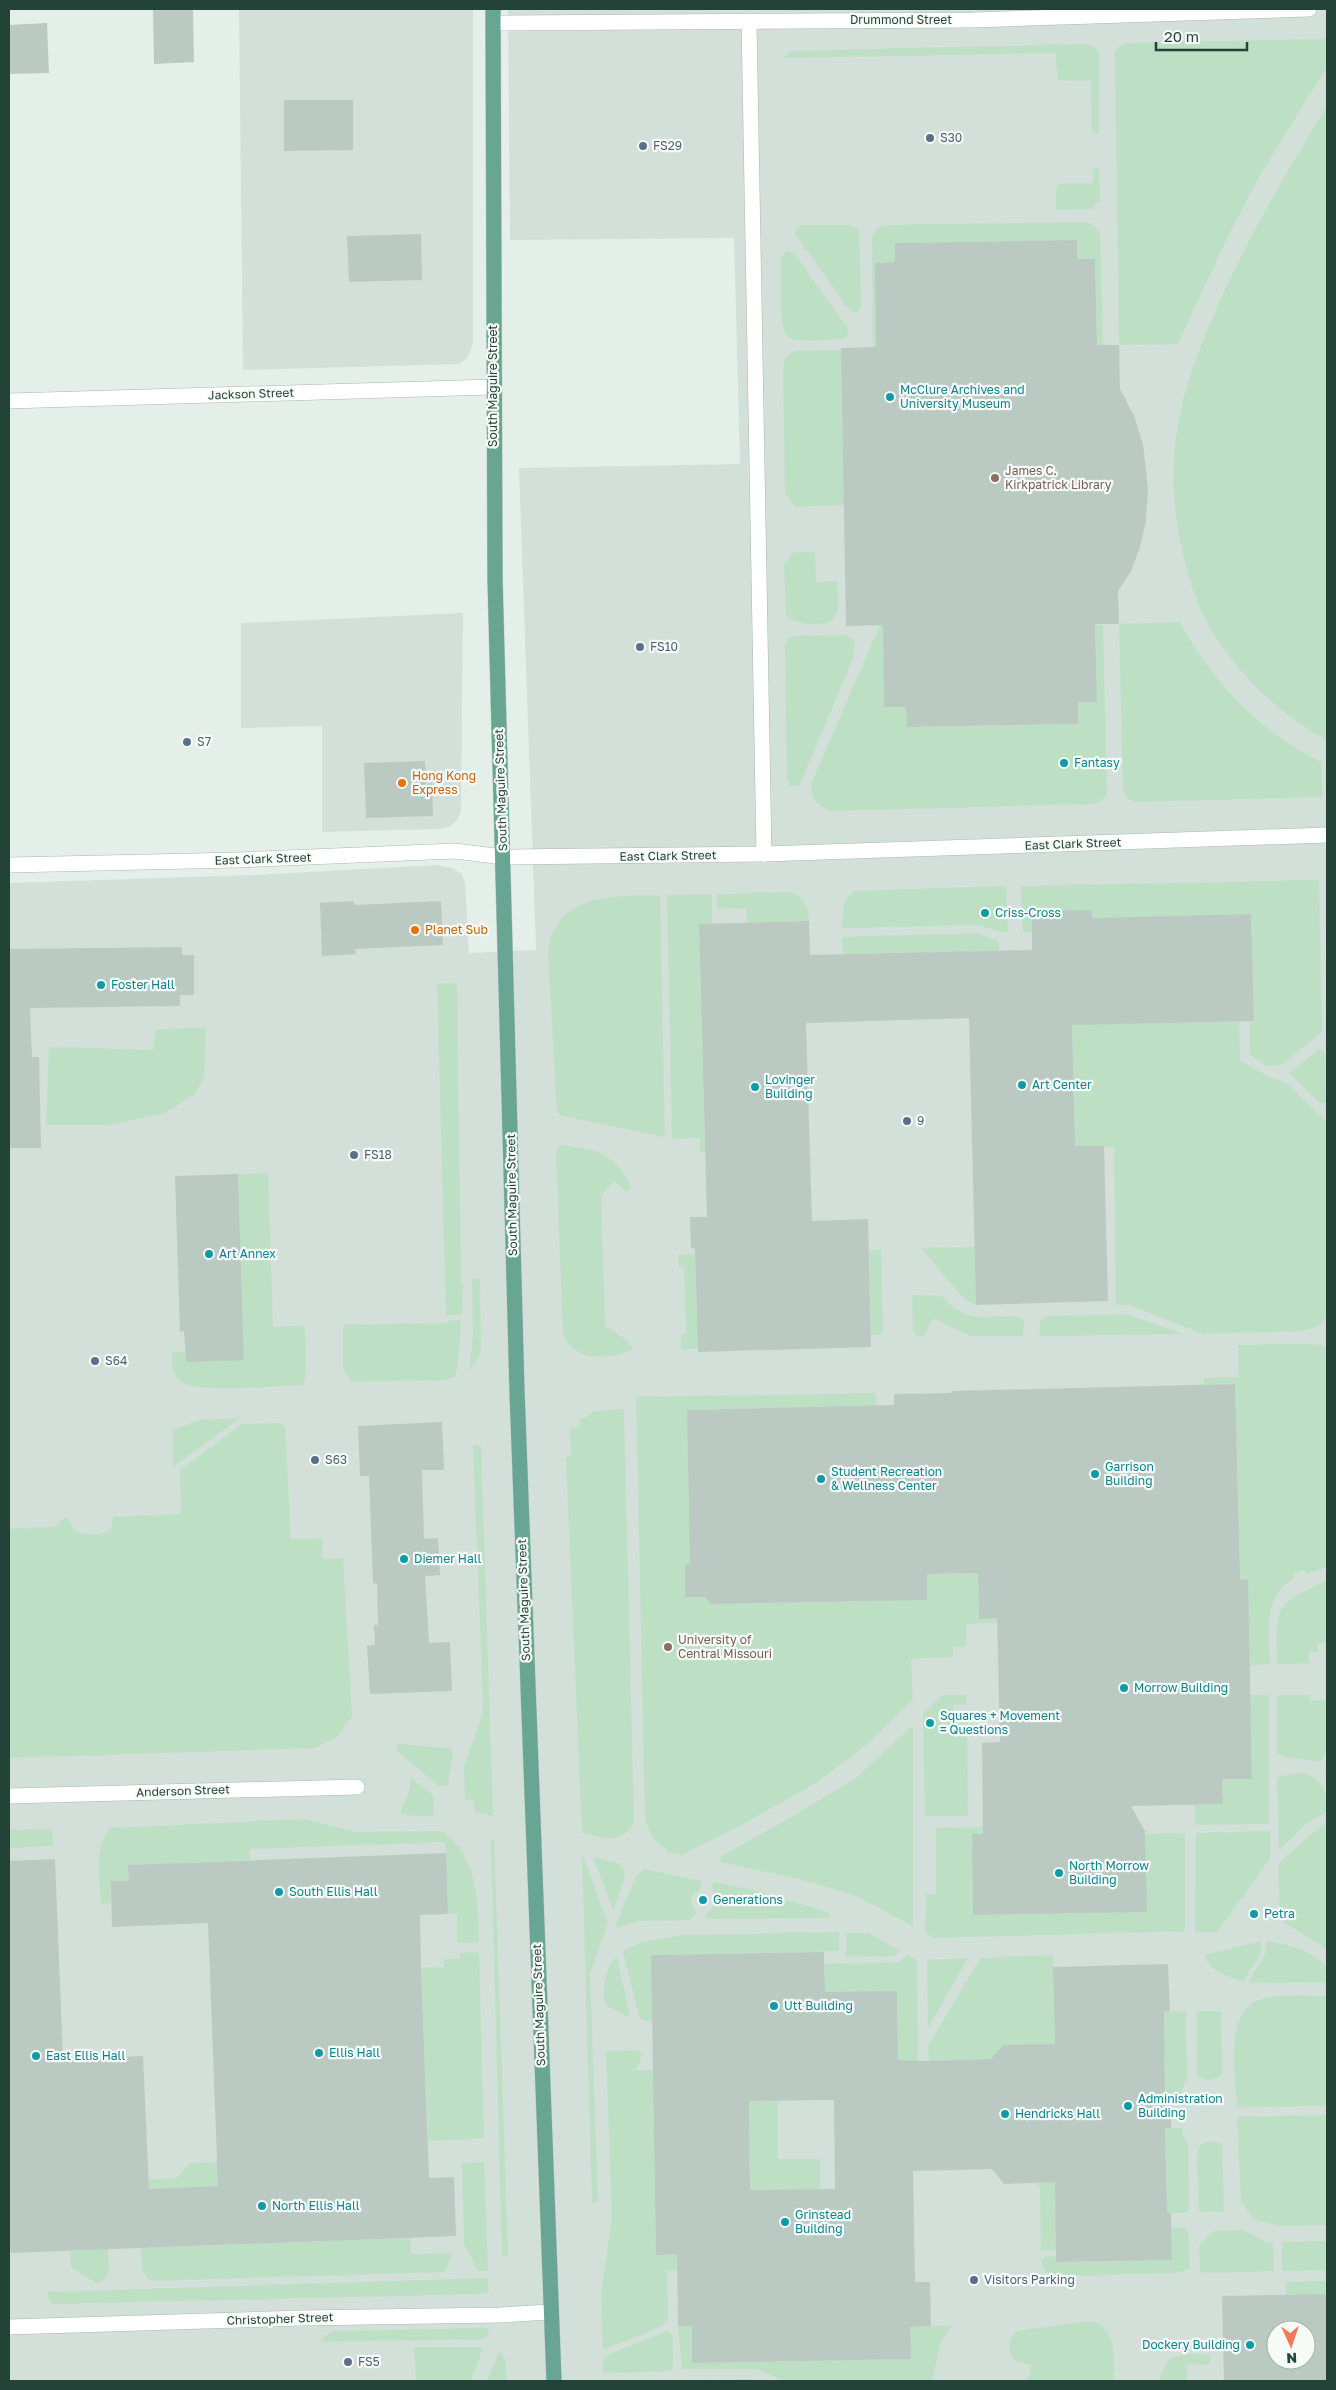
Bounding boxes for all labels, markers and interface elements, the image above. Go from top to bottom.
street label: Drummond Street [850,12,952,27]
scale bar [1156,20,1247,52]
text: 20 m [1164,27,1199,45]
place label: S30 [940,130,962,145]
marker: S30 [924,132,936,144]
place label: FS29 [653,138,682,153]
marker: FS29 [637,140,649,152]
street label: South Maguire Street [485,325,500,447]
place label: McClure Archives and University Museum [900,382,1025,411]
street label: Jackson Street [208,384,295,403]
marker: McClure Archives and University Museum [884,391,896,403]
place label: James C. Kirkpatrick Library [1005,463,1112,492]
marker: James C. Kirkpatrick Library [989,472,1001,484]
place label: FS10 [650,639,678,654]
marker: FS10 [634,641,646,653]
street label: South Maguire Street [491,728,510,851]
place label: S7 [197,734,211,749]
marker: S7 [181,736,193,748]
place label: Fantasy [1074,755,1120,770]
marker: Fantasy [1058,757,1070,769]
place label: Hong Kong Express [412,768,476,797]
marker: Hong Kong Express [396,777,408,789]
street label: East Clark Street [1024,834,1122,853]
street label: East Clark Street [619,847,717,864]
street label: East Clark Street [214,849,312,868]
place label: Criss-Cross [995,905,1061,920]
marker: Criss-Cross [979,907,991,919]
place label: Planet Sub [425,922,488,937]
marker: Planet Sub [409,924,421,936]
place label: Foster Hall [111,977,175,992]
marker: Foster Hall [95,979,107,991]
place label: Lovinger Building [765,1072,815,1101]
place label: Art Center [1032,1077,1092,1092]
marker: Art Center [1016,1079,1028,1091]
marker: Lovinger Building [749,1081,761,1093]
place label: 9 [917,1113,924,1128]
marker: 9 [901,1115,913,1127]
street label: South Maguire Street [503,1134,520,1256]
place label: FS18 [364,1147,392,1162]
marker: FS18 [348,1149,360,1161]
place label: Art Annex [219,1246,276,1261]
marker: Art Annex [203,1248,215,1260]
place label: S64 [105,1353,127,1368]
marker: S64 [89,1355,101,1367]
place label: S63 [325,1452,347,1467]
marker: S63 [309,1454,321,1466]
place label: Garrison Building [1105,1459,1154,1488]
place label: Student Recreation & Wellness Center [831,1464,942,1493]
marker: Garrison Building [1089,1468,1101,1480]
marker: Student Recreation & Wellness Center [815,1473,827,1485]
street label: South Maguire Street [514,1538,533,1661]
place label: Diemer Hall [414,1551,482,1566]
marker: Diemer Hall [398,1553,410,1565]
place label: University of Central Missouri [678,1632,772,1661]
marker: University of Central Missouri [662,1641,674,1653]
place label: Morrow Building [1134,1680,1228,1695]
marker: Morrow Building [1118,1682,1130,1694]
place label: Squares + Movement = Questions [940,1708,1060,1737]
marker: Squares + Movement = Questions [924,1717,936,1729]
street label: Anderson Street [136,1781,230,1800]
place label: North Morrow Building [1069,1858,1149,1887]
marker: North Morrow Building [1053,1867,1065,1879]
place label: South Ellis Hall [289,1884,378,1899]
marker: South Ellis Hall [273,1886,285,1898]
place label: Generations [713,1892,783,1907]
marker: Generations [697,1894,709,1906]
place label: Petra [1264,1906,1295,1921]
marker: Petra [1248,1908,1260,1920]
street label: South Maguire Street [529,1943,548,2066]
place label: Utt Building [784,1998,853,2013]
marker: Utt Building [768,2000,780,2012]
place label: Ellis Hall [329,2045,380,2060]
marker: Ellis Hall [313,2047,325,2059]
place label: East Ellis Hall [46,2048,125,2063]
marker: East Ellis Hall [30,2050,42,2062]
place label: Administration Building [1138,2091,1223,2120]
marker: Administration Building [1122,2100,1134,2112]
place label: Hendricks Hall [1015,2106,1100,2121]
marker: Hendricks Hall [999,2108,1011,2120]
place label: North Ellis Hall [272,2198,360,2213]
marker: North Ellis Hall [256,2200,268,2212]
place label: Grinstead Building [795,2207,851,2236]
marker: Grinstead Building [779,2216,791,2228]
place label: Visitors Parking [984,2272,1075,2287]
marker: Visitors Parking [968,2274,980,2286]
street label: Christopher Street [226,2309,334,2328]
north arrow [1266,2320,1316,2370]
place label: Dockery Building [1142,2337,1240,2352]
marker: Dockery Building [1244,2339,1256,2351]
text: N [1286,2350,1297,2367]
place label: FS5 [358,2354,380,2369]
marker: FS5 [342,2356,354,2368]

